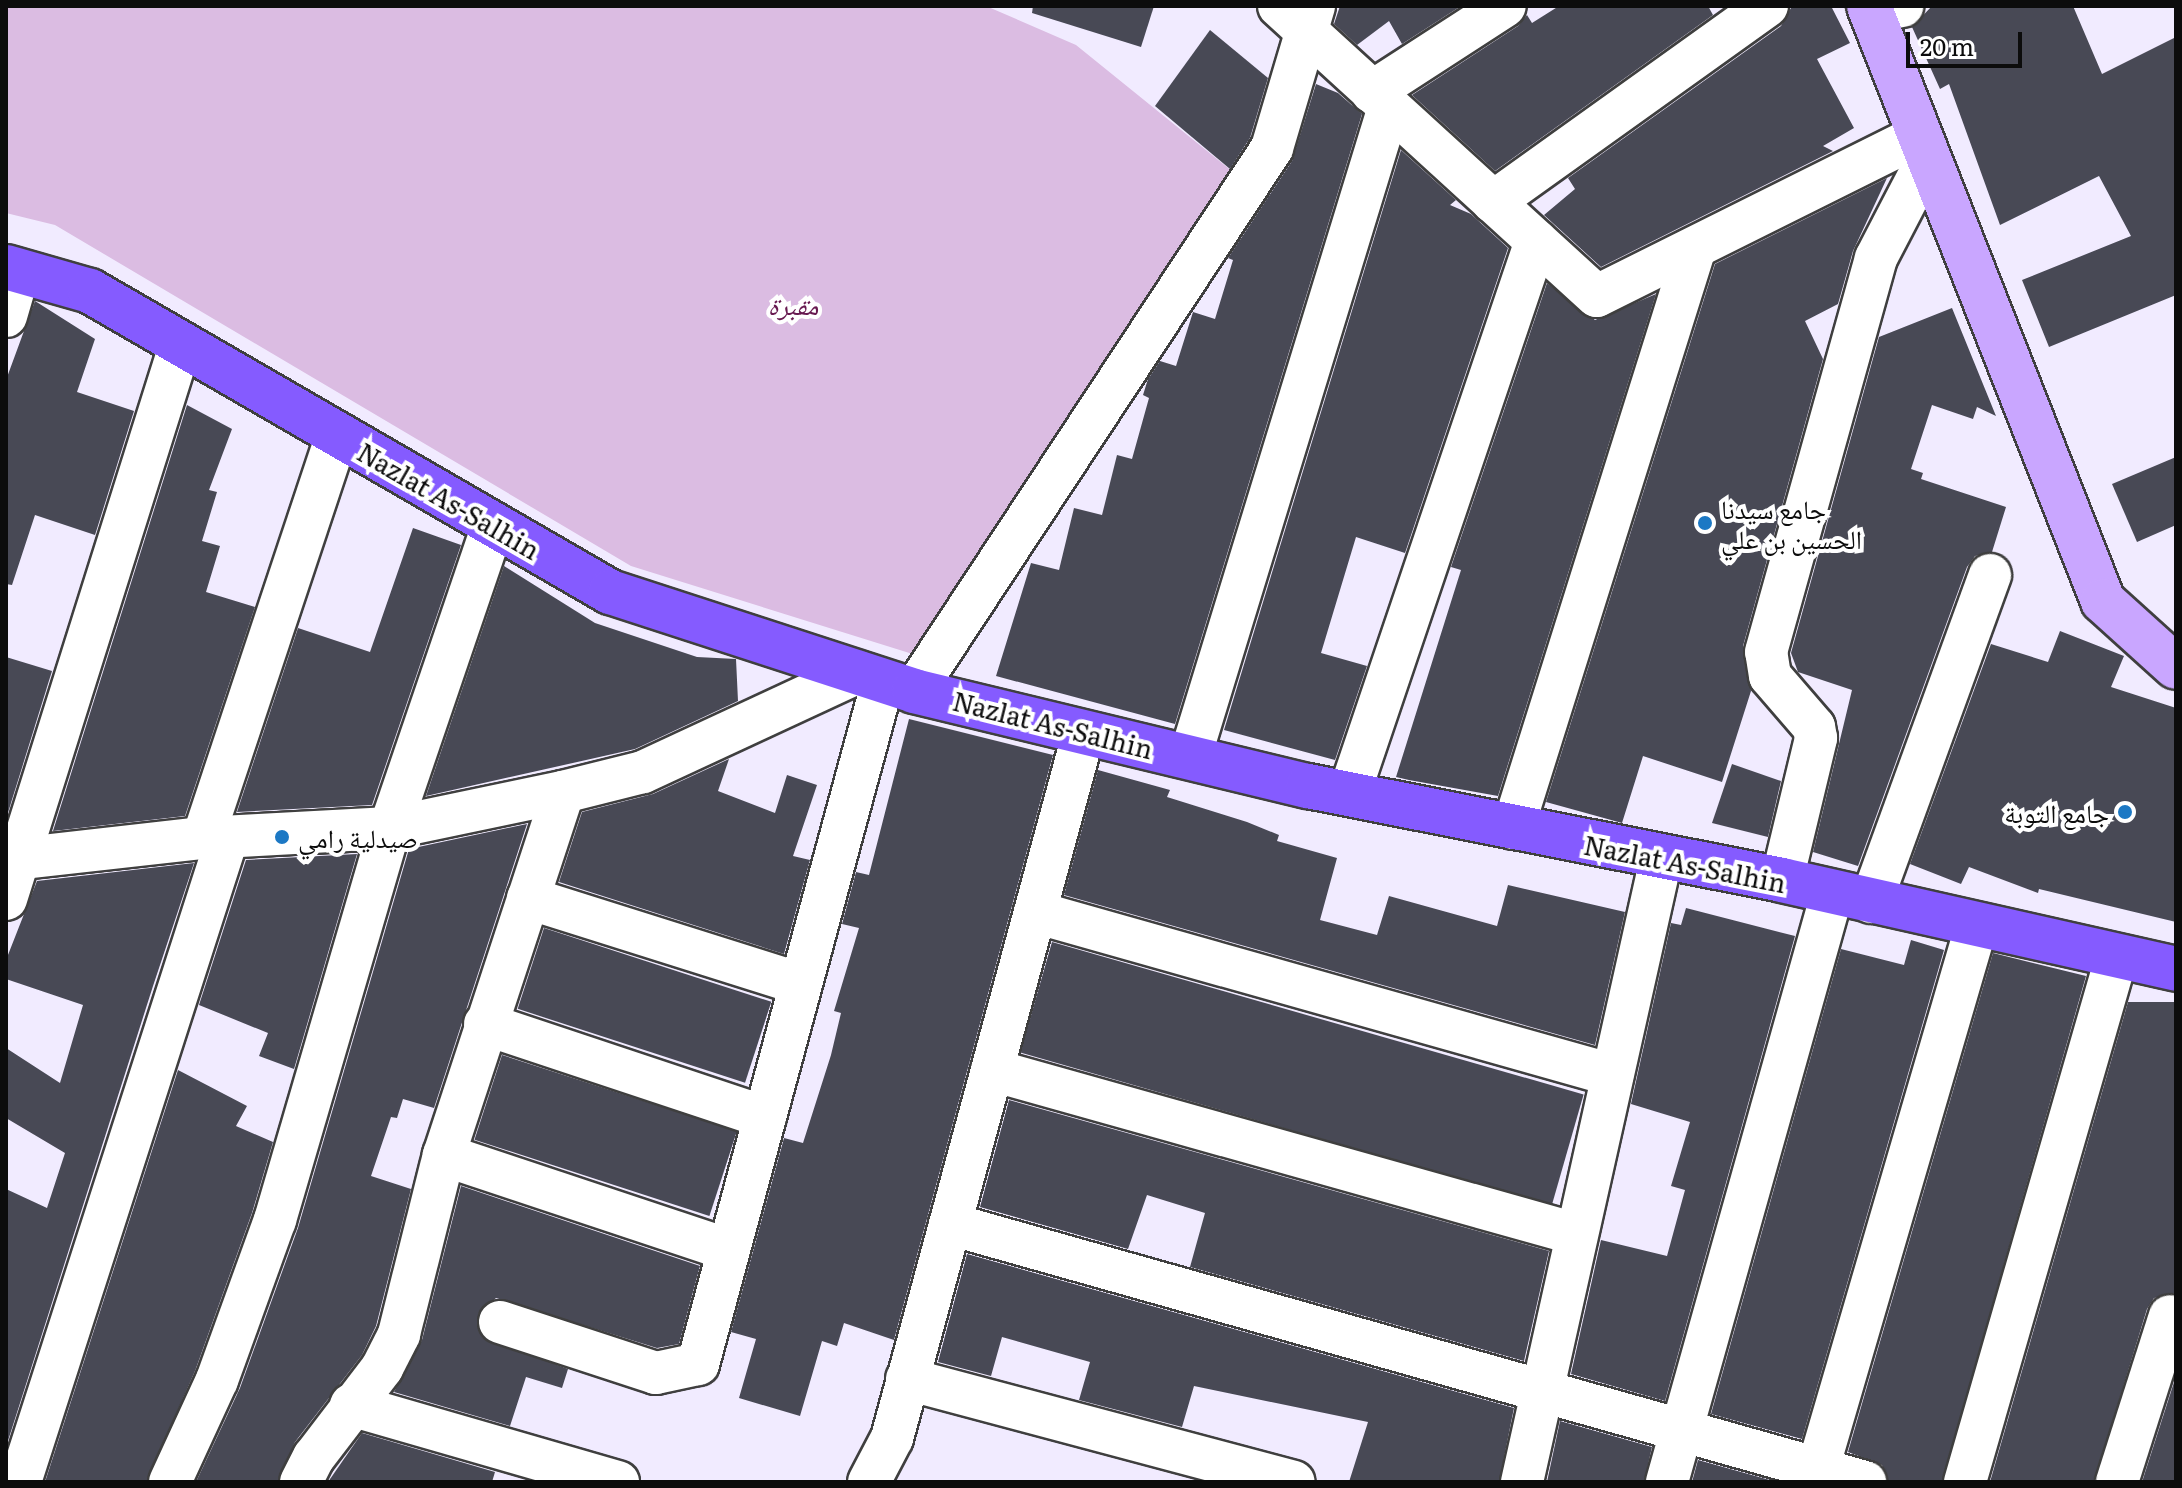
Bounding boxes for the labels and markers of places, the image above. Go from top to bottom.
place label: جامع سيدنا الحسين بن علي [1721,492,1862,554]
marker: جامع سيدنا الحسين بن علي [1696,514,1714,532]
place label: جامع التوبة [2004,796,2109,828]
marker: جامع التوبة [2116,803,2134,821]
place label: صيدلية رامي [298,821,418,853]
marker: صيدلية رامي [273,828,291,846]

